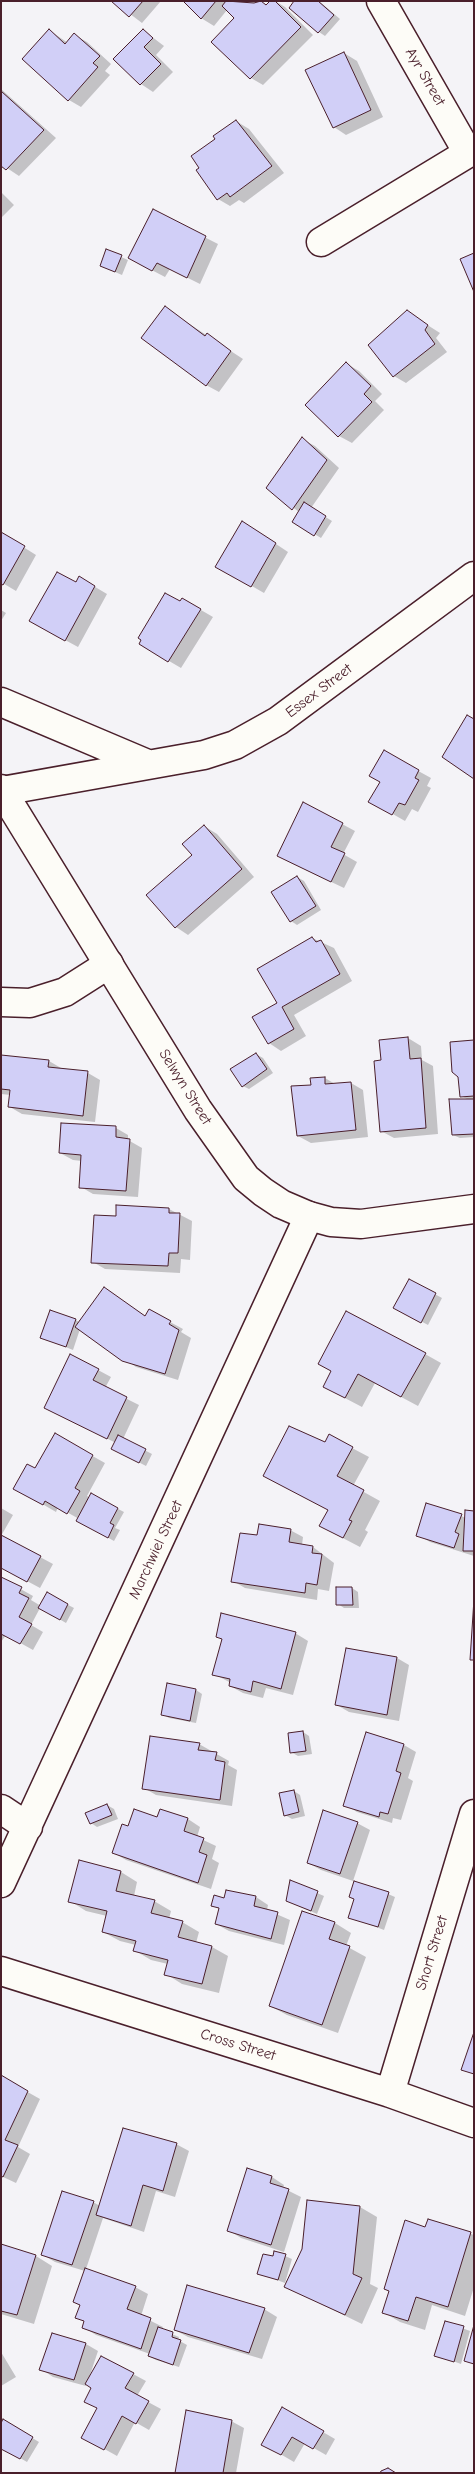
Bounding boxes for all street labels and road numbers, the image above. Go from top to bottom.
street label: Ayr Street [401,45,449,109]
street label: Essex Street [282,660,356,722]
street label: Selwyn Street [155,1046,215,1128]
street label: Marchwiel Street [125,1498,187,1602]
street label: Short Street [412,1914,452,1992]
street label: Cross Street [198,2025,278,2065]

